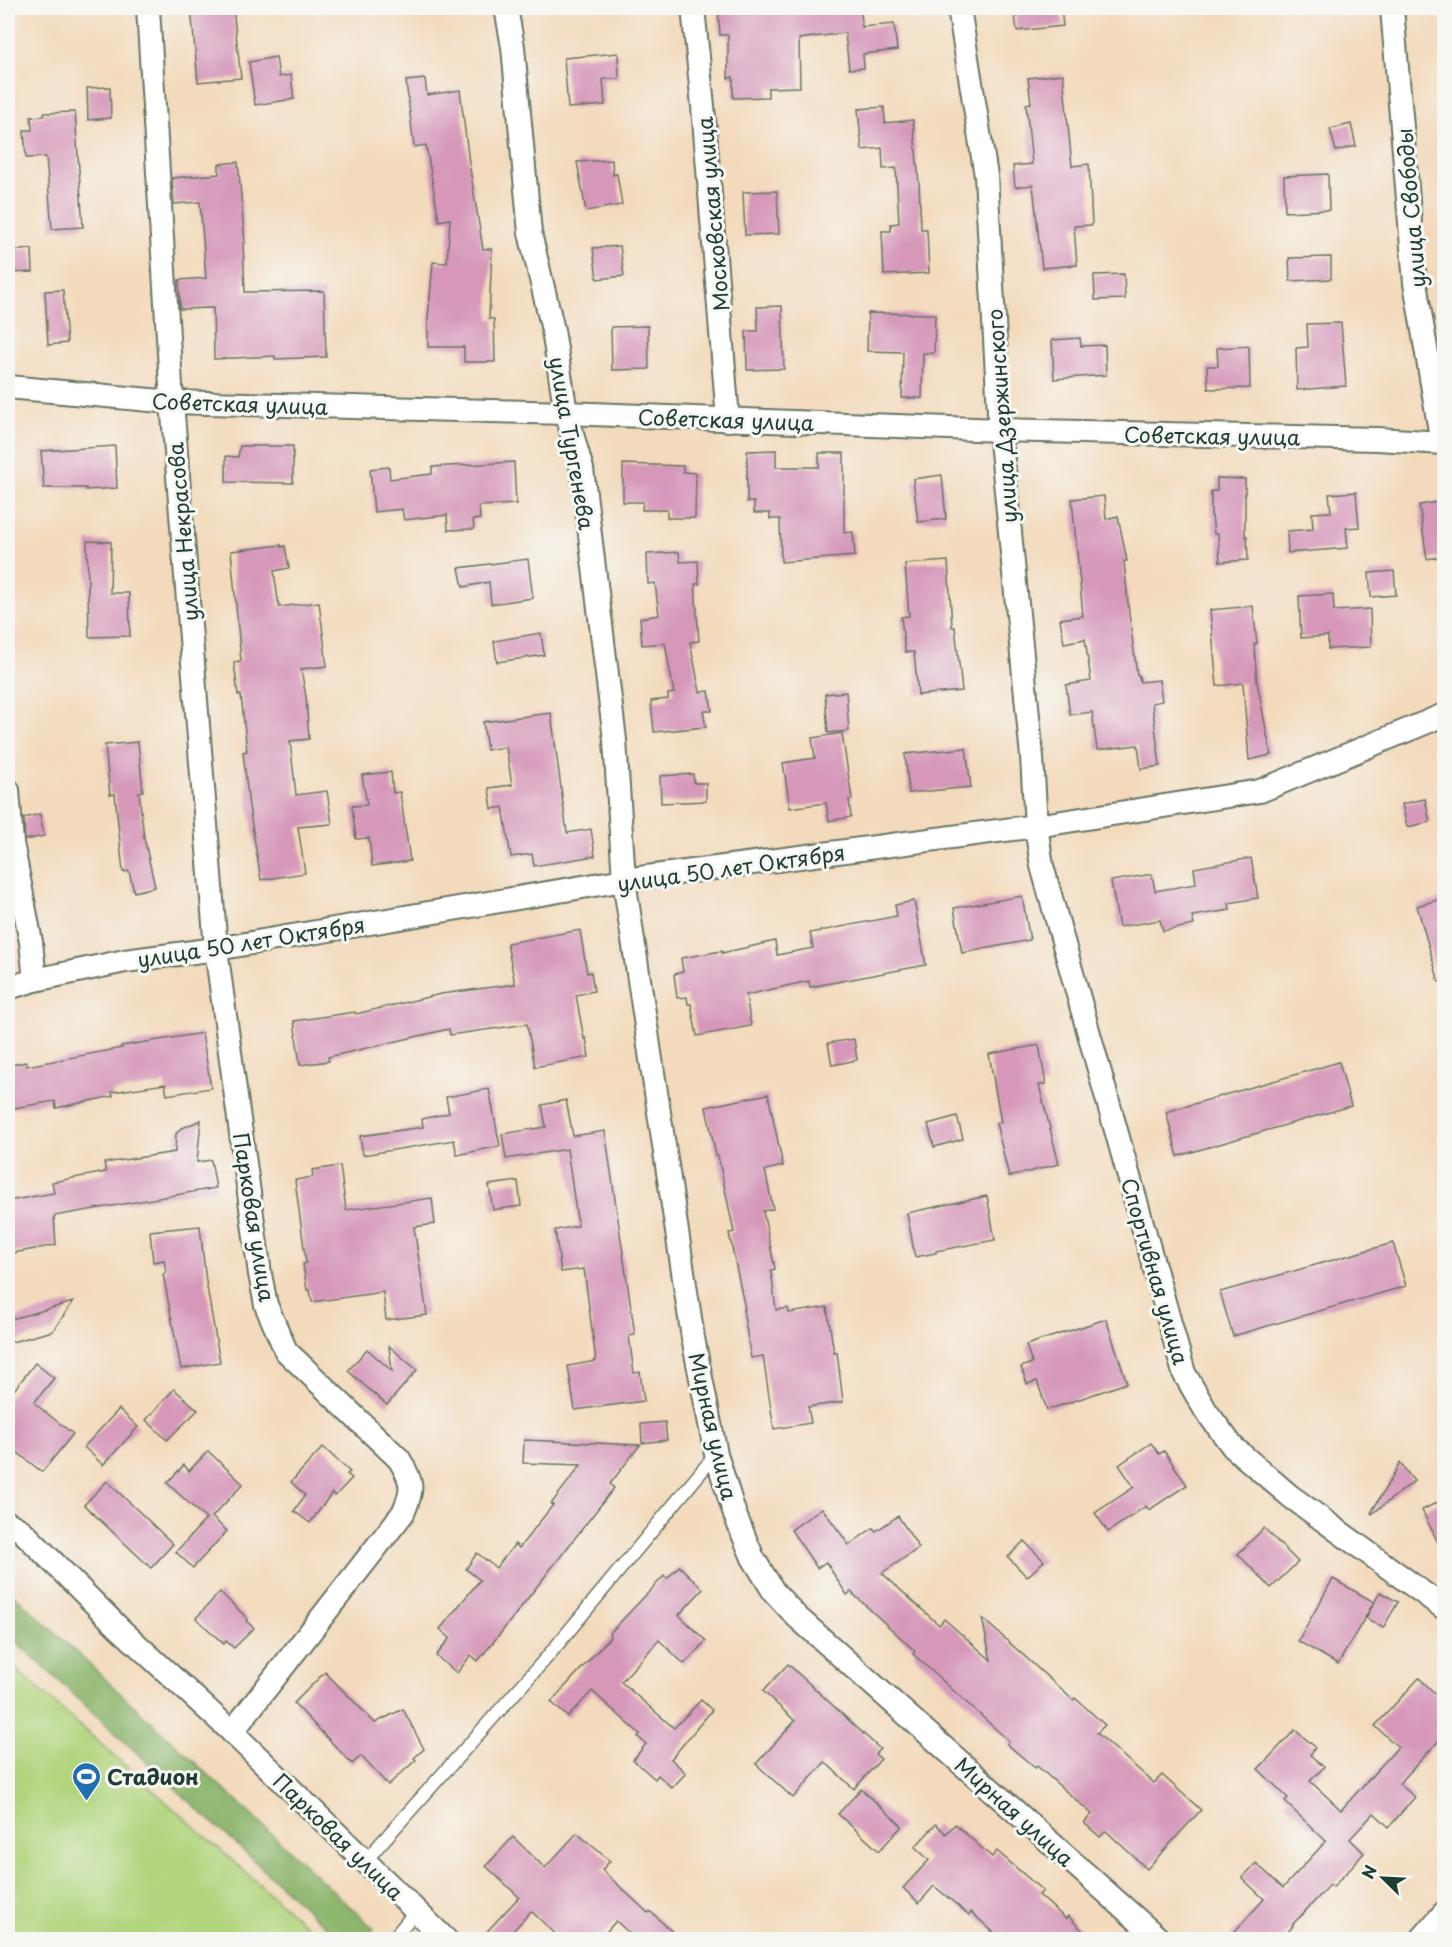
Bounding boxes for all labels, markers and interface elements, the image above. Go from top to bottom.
street label: Московская улица [687,115,736,313]
street label: улица Свободы [1387,127,1433,289]
street label: улица Дзержинского [978,308,1024,524]
street label: улица Тургенева [542,354,604,532]
street label: Советская улица [151,384,329,422]
street label: Советская улица [637,400,815,438]
street label: Советская улица [1124,417,1301,453]
street label: улица Некрасова [158,441,206,623]
street label: улица 50 лет Октября [615,835,847,899]
street label: улица 50 лет Октября [135,907,367,975]
street label: Парковая улица [226,1130,284,1305]
street label: Спортивная улица [1114,1174,1198,1369]
street label: Мирная улица [681,1349,747,1504]
street label: Мирная улица [948,1749,1082,1874]
sports icon: Стадион [70,1760,102,1802]
place label: Стадион [107,1760,199,1792]
street label: Парковая улица [266,1765,412,1907]
north arrow [1353,1848,1413,1908]
text: N [1355,1861,1382,1882]

